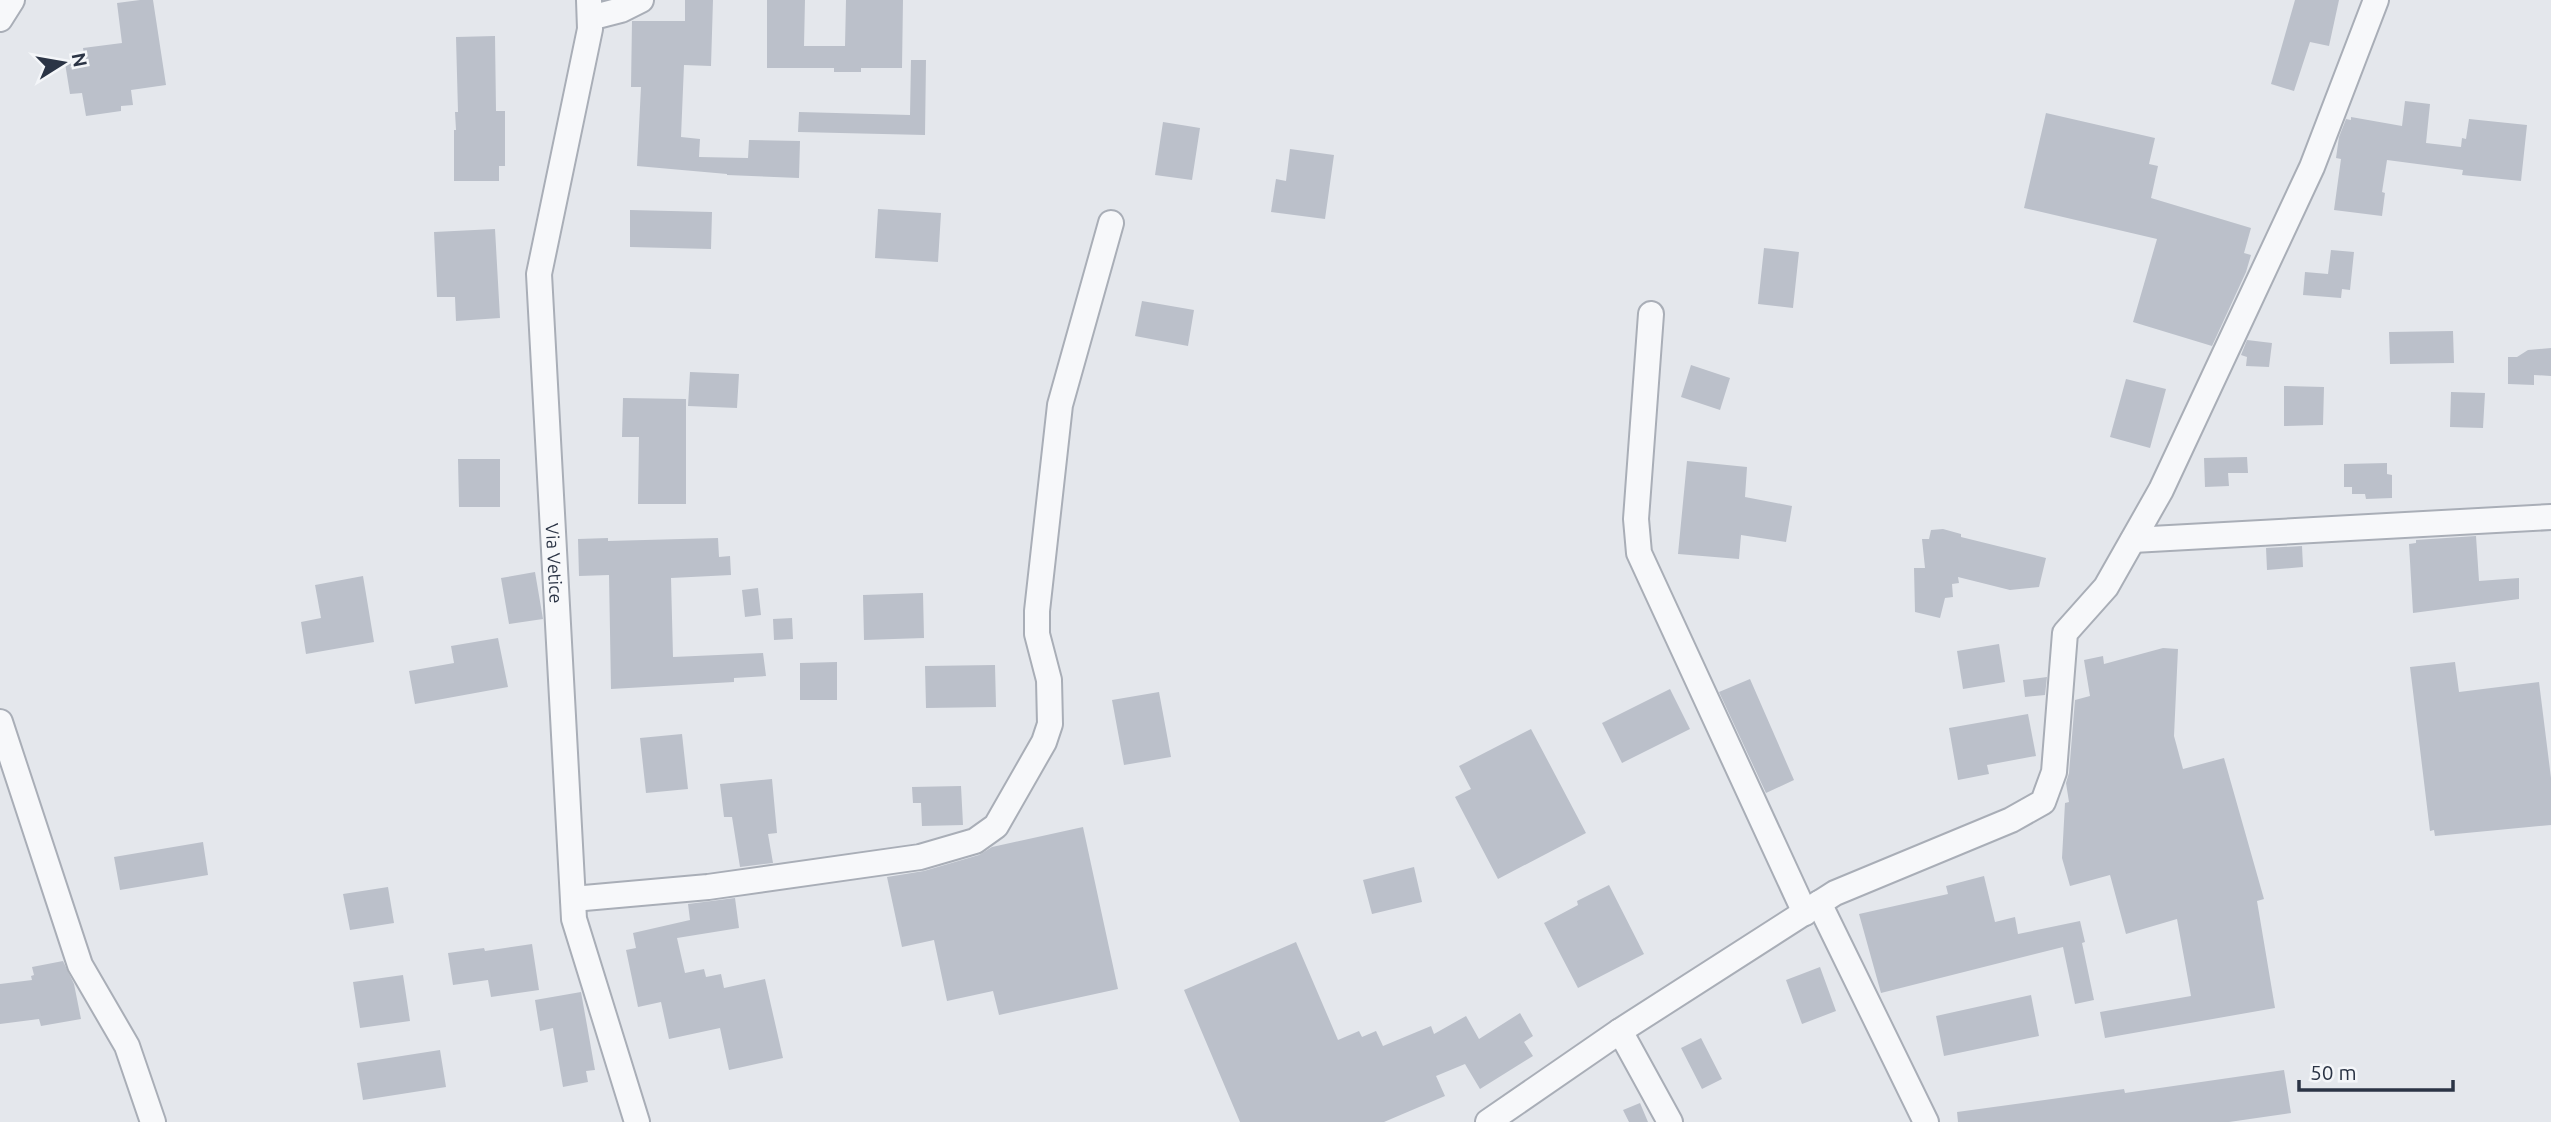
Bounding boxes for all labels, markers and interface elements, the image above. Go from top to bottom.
north arrow [28,28,98,98]
text: N [68,51,92,69]
street label: Via Vetice [543,523,567,604]
scale bar [2299,1048,2453,1092]
text: 50 m [2310,1060,2357,1084]

